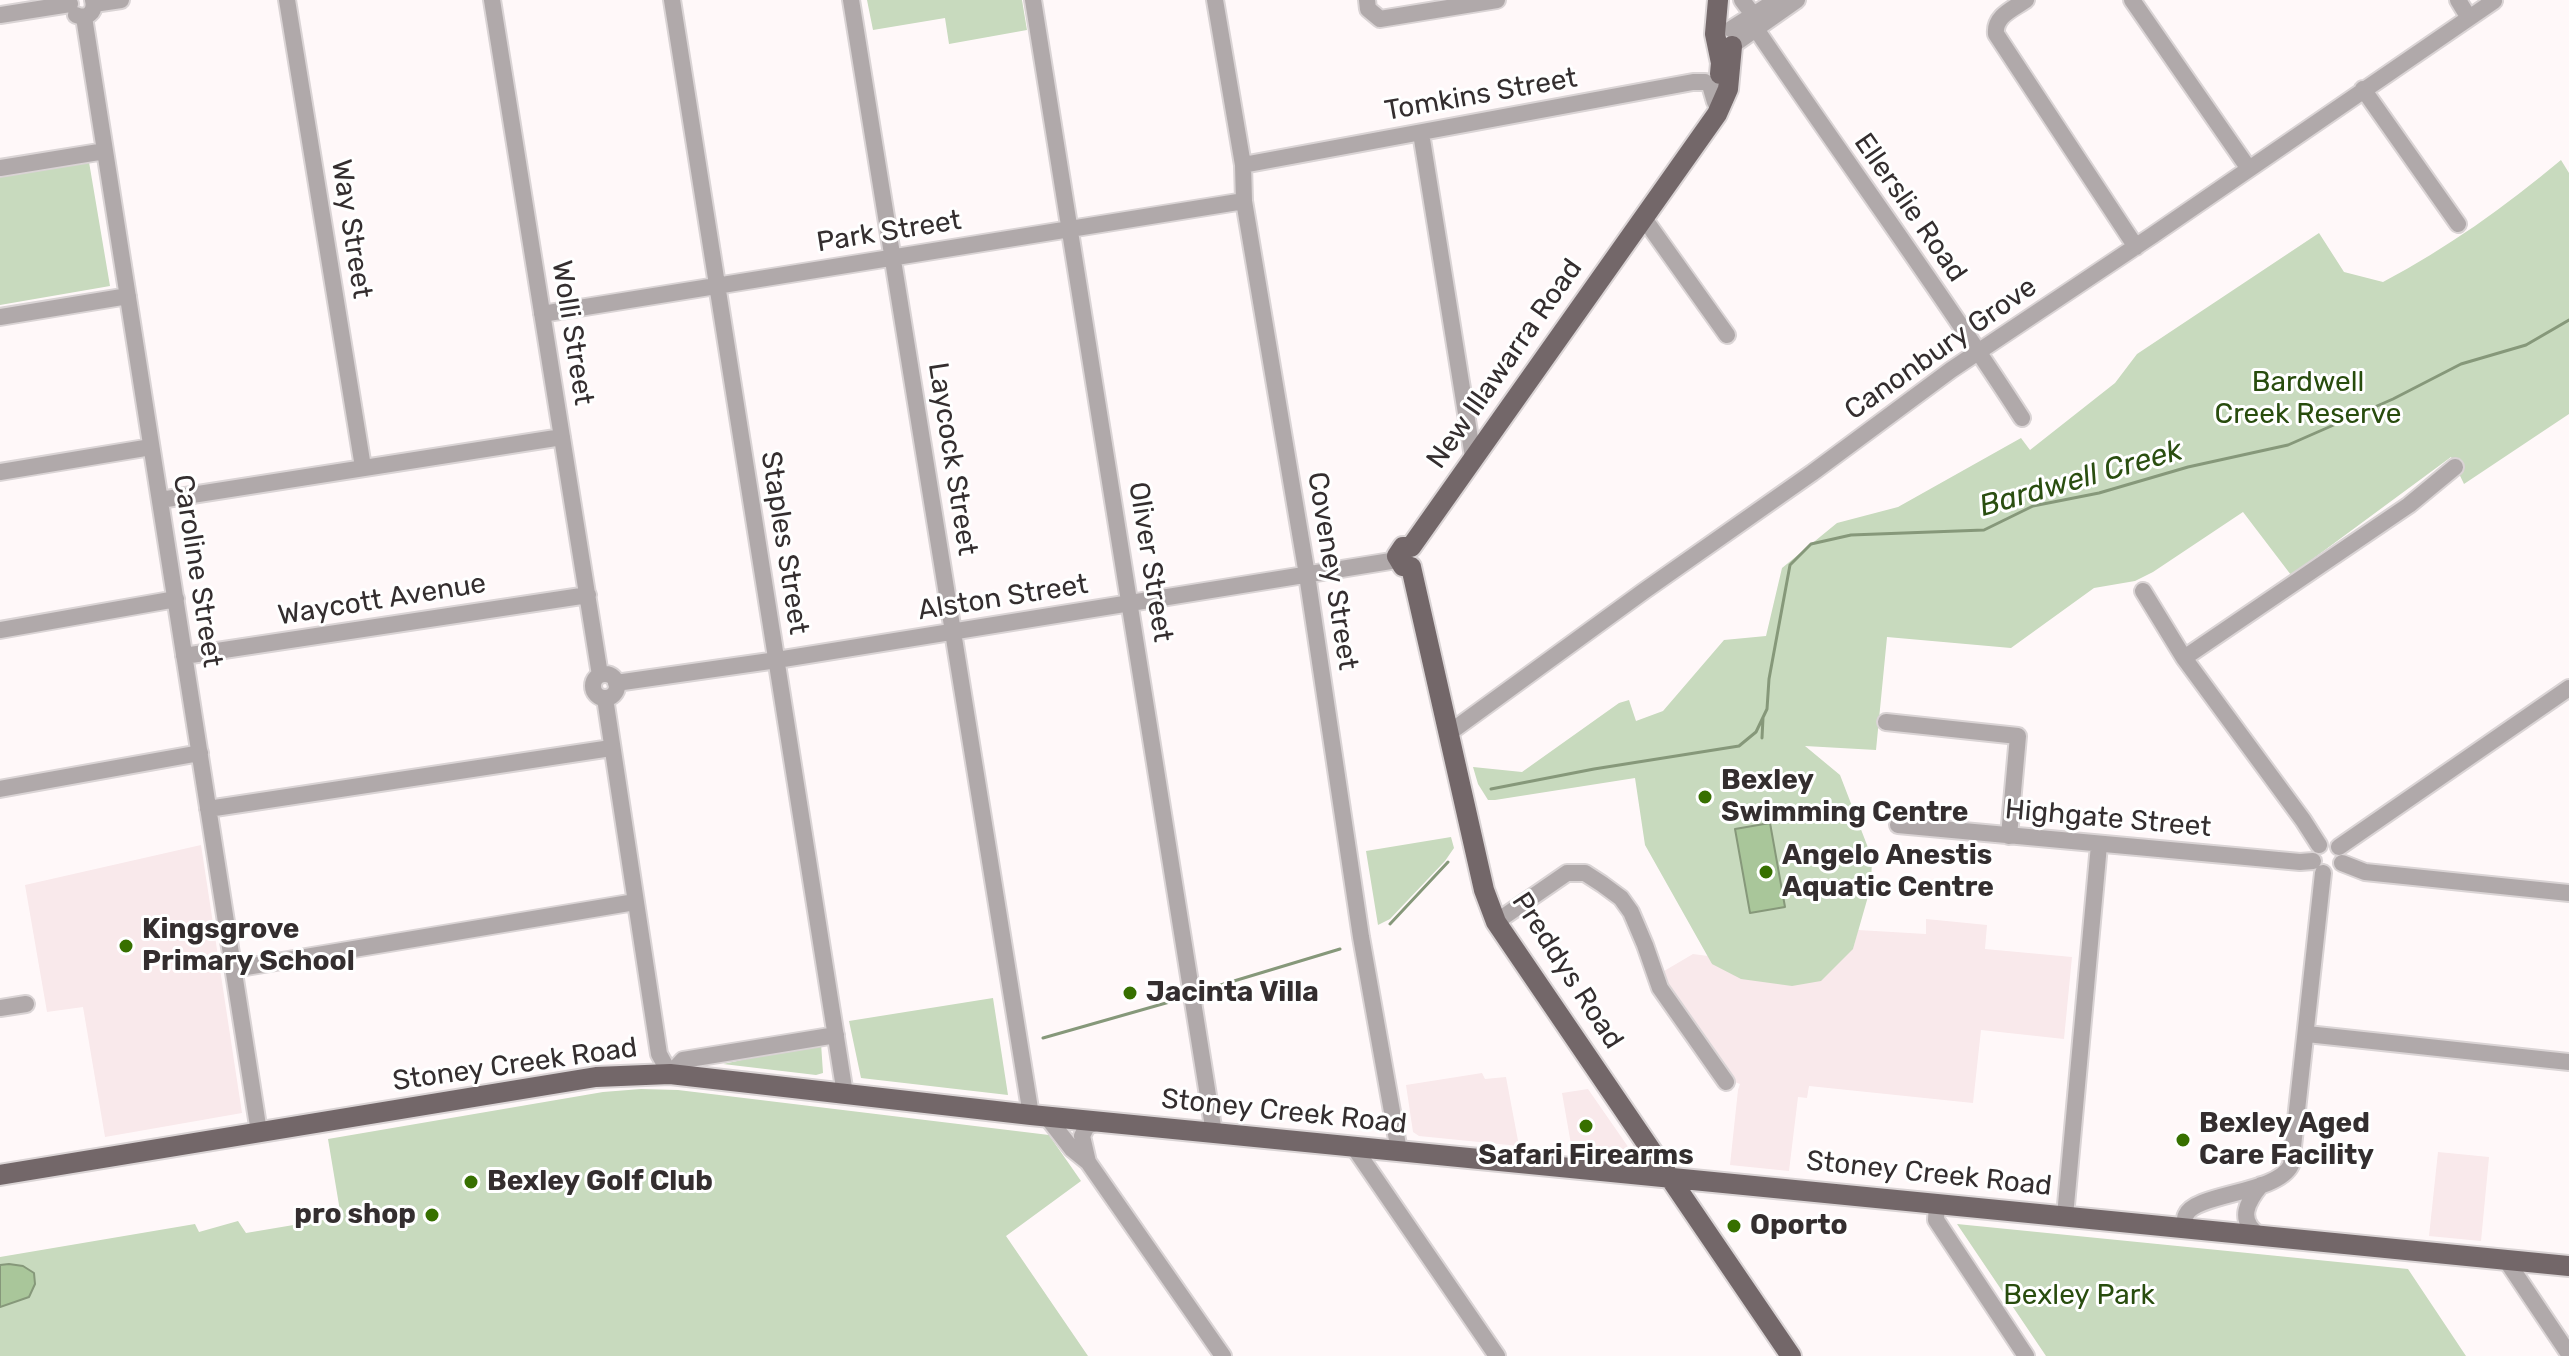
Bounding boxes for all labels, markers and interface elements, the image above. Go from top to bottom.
street label: Tomkins Street [1382,62,1580,128]
street label: Ellerslie Road [1846,127,1974,289]
street label: Way Street [323,157,379,301]
street label: Park Street [814,204,964,260]
street label: New Illawarra Road [1420,253,1590,475]
street label: Wolli Street [544,258,600,408]
street label: Canonbury Grove [1839,270,2043,428]
street label: Laycock Street [920,360,984,558]
park label: Bardwell Creek Reserve [2215,366,2401,432]
water label: Bardwell Creek [1975,433,2187,525]
street label: Staples Street [753,449,815,637]
street label: Coveney Street [1300,469,1364,673]
street label: Caroline Street [165,472,229,670]
street label: Oliver Street [1121,480,1179,644]
street label: Waycott Avenue [276,567,488,633]
street label: Alston Street [916,568,1090,628]
place label: Bexley Swimming Centre [1721,764,1968,830]
marker: Bexley Swimming Centre [1696,788,1714,806]
street label: Highgate Street [2003,793,2213,845]
place label: Angelo Anestis Aquatic Centre [1782,839,1994,905]
marker: Angelo Anestis Aquatic Centre [1757,863,1775,881]
street label: Preddys Road [1504,886,1630,1056]
place label: Kingsgrove Primary School [142,913,355,979]
marker: Kingsgrove Primary School [117,937,135,955]
place label: Jacinta Villa [1146,976,1319,1010]
marker: Jacinta Villa [1121,984,1139,1002]
street label: Stoney Creek Road [390,1031,640,1099]
street label: Stoney Creek Road [1159,1082,1409,1142]
place label: Bexley Aged Care Facility [2199,1107,2374,1173]
marker: Safari Firearms [1577,1117,1595,1135]
marker: Bexley Aged Care Facility [2174,1131,2192,1149]
place label: Safari Firearms [1478,1139,1694,1173]
street label: Stoney Creek Road [1804,1144,2054,1204]
place label: Bexley Golf Club [487,1165,713,1199]
marker: Bexley Golf Club [462,1173,480,1191]
place label: pro shop [294,1198,416,1232]
marker: pro shop [423,1206,441,1224]
place label: Oporto [1750,1209,1848,1243]
marker: Oporto [1725,1217,1743,1235]
park label: Bexley Park [2003,1279,2155,1313]

